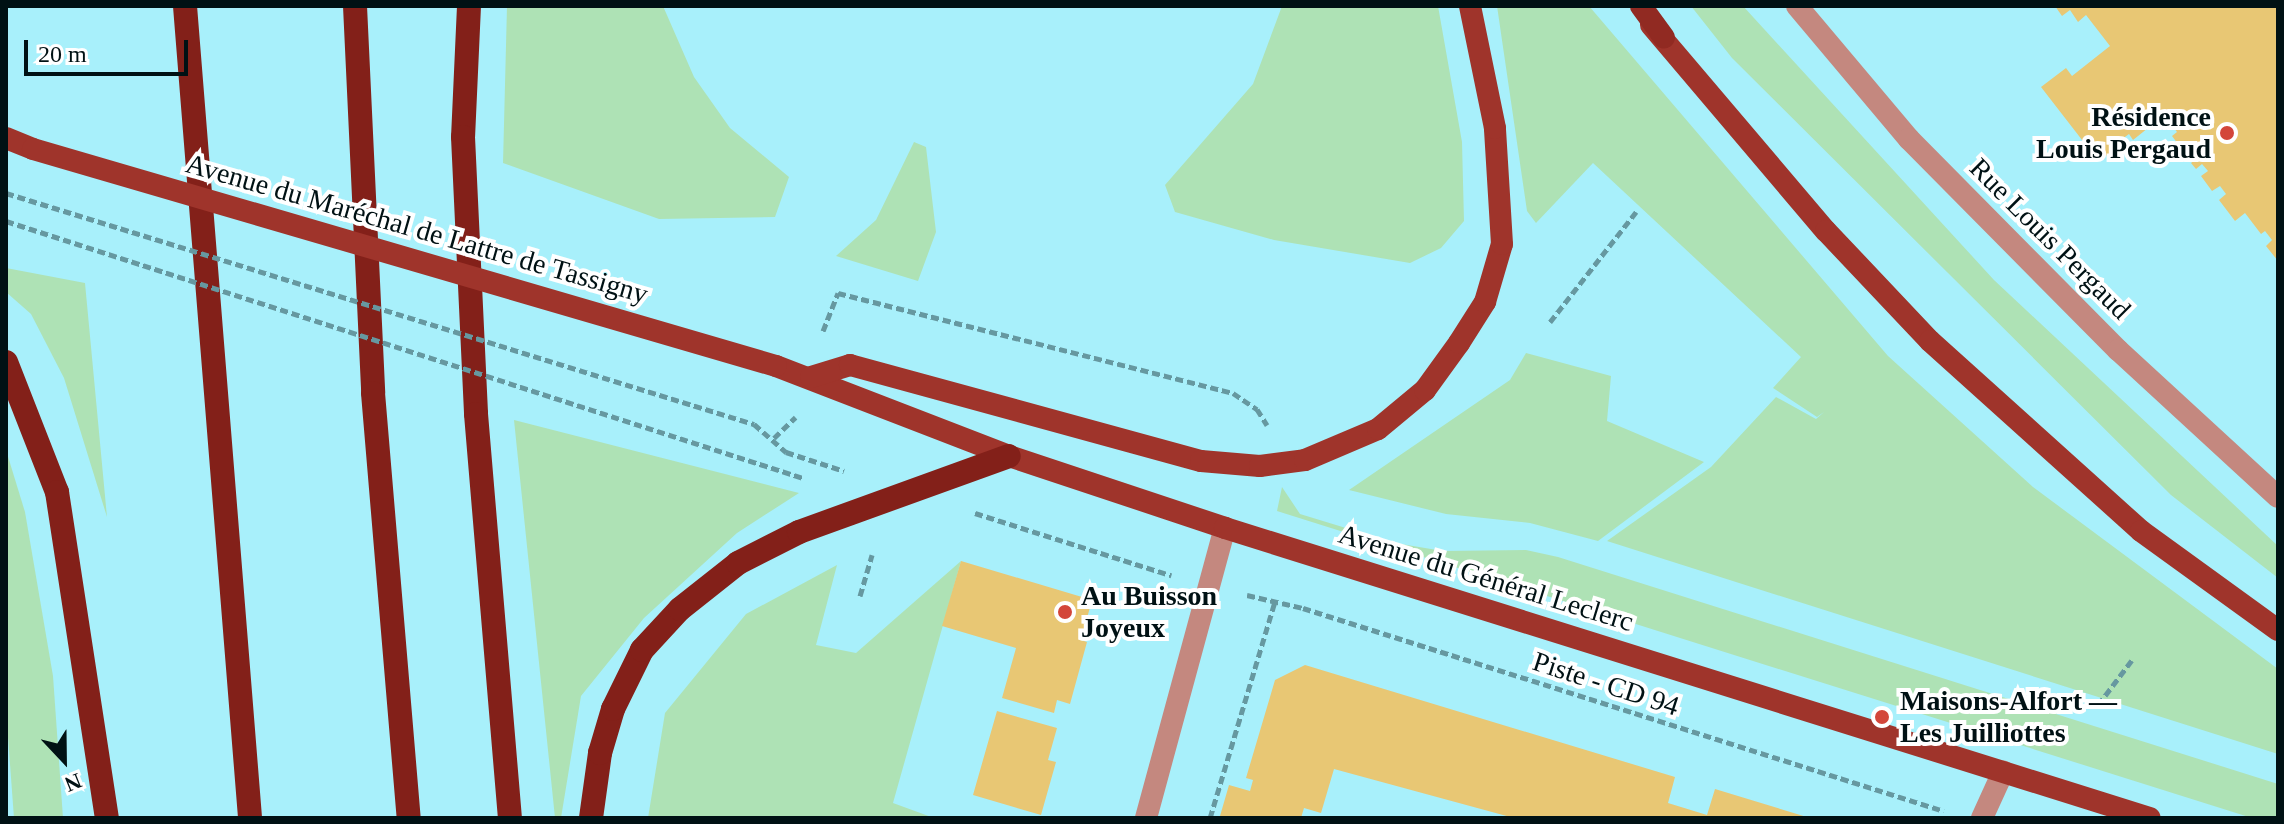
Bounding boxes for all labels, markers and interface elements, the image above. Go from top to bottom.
scale bar [28,24,192,74]
text: 20 m [38,41,87,67]
place label: Résidence Louis Pergaud [2036,100,2211,166]
marker: Résidence Louis Pergaud [2218,124,2236,142]
street label: Avenue du Maréchal de Lattre de Tassigny [182,147,652,311]
street label: Rue Louis Pergaud [1962,151,2138,327]
street label: Avenue du Général Leclerc [1335,517,1637,639]
place label: Au Buisson Joyeux [1081,579,1217,645]
marker: Au Buisson Joyeux [1056,603,1074,621]
street label: Piste - CD 94 [1529,645,1683,723]
place label: Maisons-Alfort — Les Juilliottes [1900,684,2117,750]
marker: Maisons-Alfort — Les Juilliottes [1871,706,1893,728]
north arrow [24,720,104,800]
text: N [61,768,85,797]

